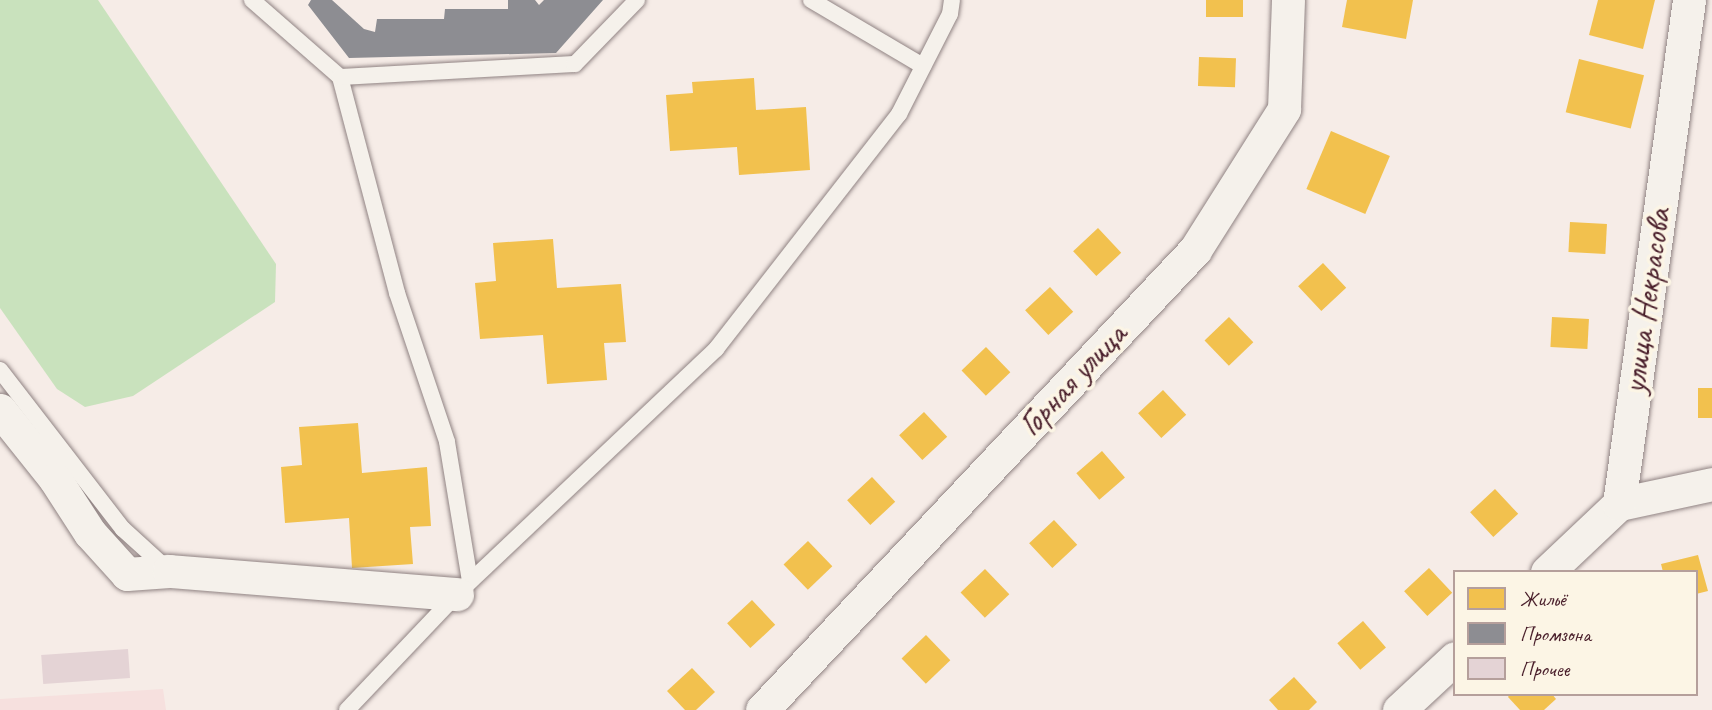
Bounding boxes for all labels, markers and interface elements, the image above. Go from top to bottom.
street label: улица Некрасова [1614,206,1680,396]
street label: Горная улица [1011,315,1135,445]
legend [1453,570,1698,696]
text: Жильё [1520,586,1566,612]
text: Промзона [1520,621,1591,647]
text: Прочее [1520,656,1569,682]

